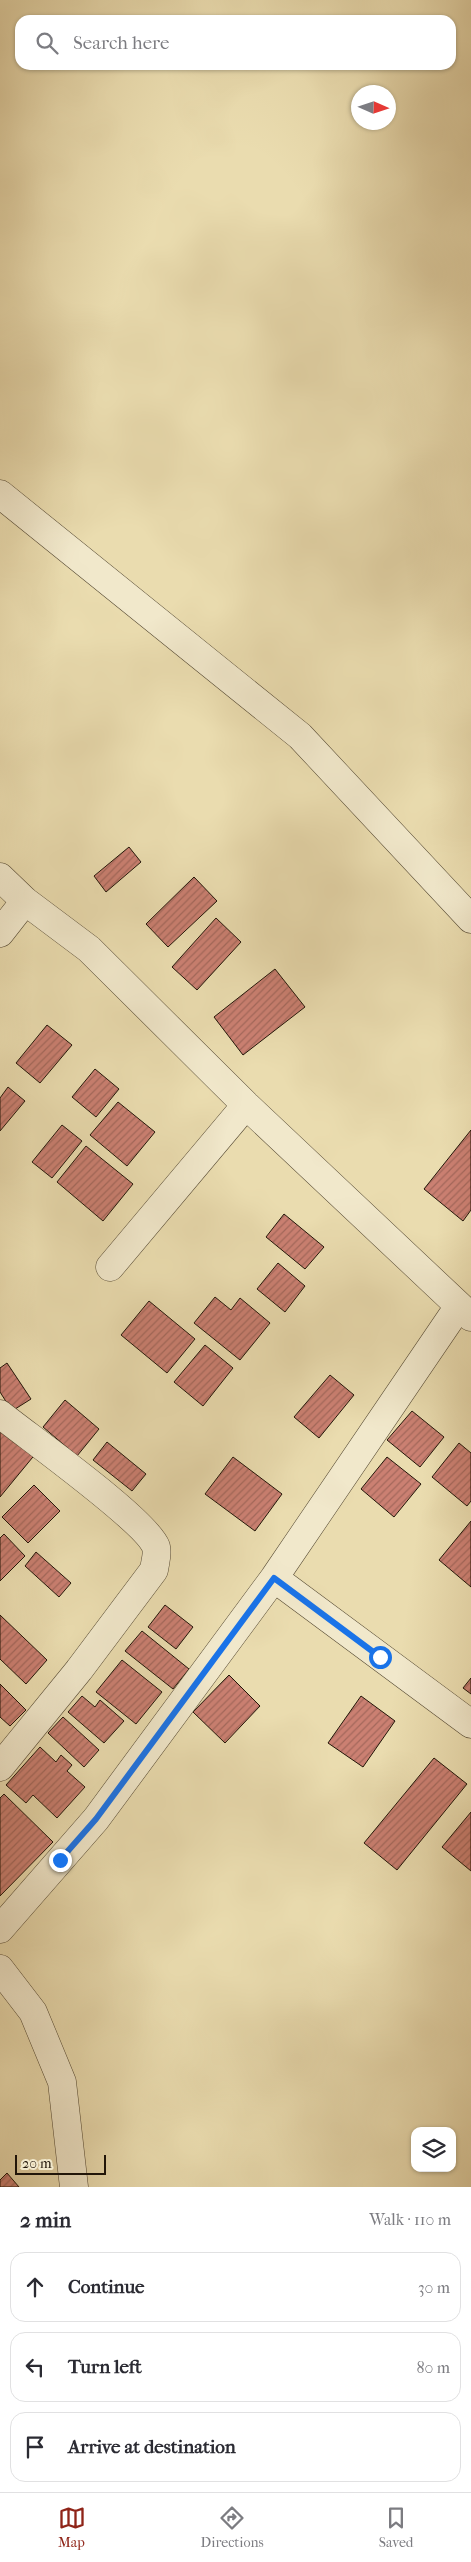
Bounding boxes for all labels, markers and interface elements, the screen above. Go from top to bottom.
search box [15,15,456,70]
icon: search [33,29,61,57]
text: Search here [73,32,169,54]
north arrow [351,85,396,130]
route start [369,1646,392,1669]
route end [49,1849,72,1872]
map controls [411,2127,456,2172]
button: layers [411,2127,456,2172]
scale bar [15,2152,106,2175]
text: 20 m [22,2155,52,2172]
text: 2 min [20,2208,71,2232]
text: Walk · 110 m [369,2210,451,2229]
icon: ahead [21,2273,49,2301]
text: Continue [68,2276,144,2298]
text: 30 m [418,2278,450,2297]
icon: left [21,2353,49,2381]
text: Turn left [68,2356,142,2378]
text: 80 m [416,2358,450,2377]
icon: arrive [21,2433,49,2461]
text: Arrive at destination [68,2436,236,2458]
tab: Map [58,2504,86,2551]
tab: Directions [201,2504,264,2551]
tab: Saved [379,2504,413,2551]

